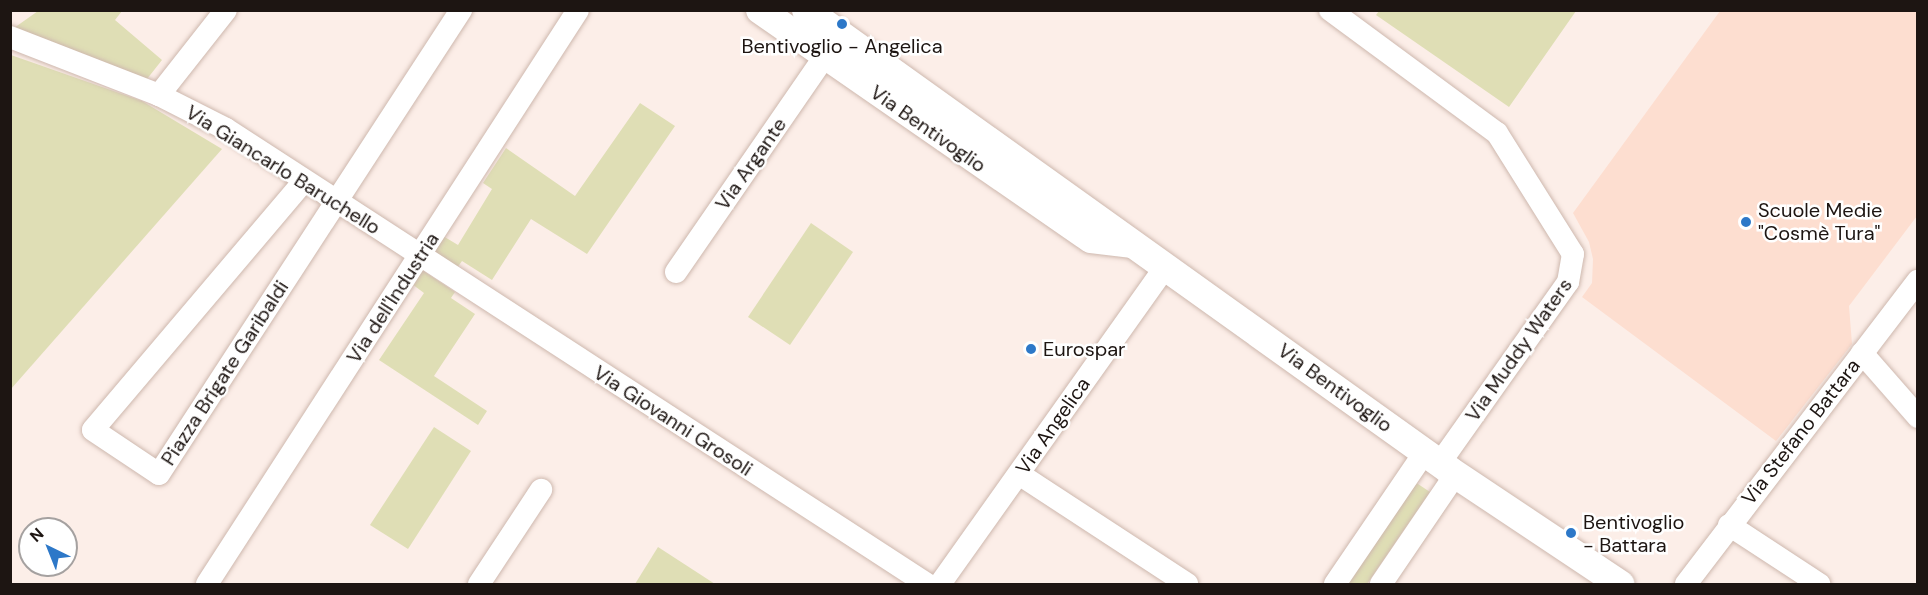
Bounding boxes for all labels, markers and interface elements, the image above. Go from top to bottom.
marker: Bentivoglio - Angelica [835,17,849,31]
place label: Bentivoglio - Angelica [741,34,943,58]
street label: Via Bentivoglio [866,80,990,178]
street label: Via Giancarlo Baruchello [181,100,385,240]
street label: Via Argante [710,113,792,215]
place label: Scuole Medie "Cosmè Tura" [1758,198,1882,245]
marker: Scuole Medie "Cosmè Tura" [1739,215,1753,229]
street label: Via dell'Industria [342,228,444,368]
street label: Via Muddy Waters [1461,274,1577,426]
street label: Piazza Brigate Garibaldi [156,276,294,470]
place label: Eurospar [1043,337,1125,361]
street label: Via Bentivoglio [1273,338,1397,438]
marker: Eurospar [1024,342,1038,356]
street label: Via Stefano Battara [1737,354,1865,510]
street label: Via Giovanni Grosoli [589,361,757,481]
street label: Via Angelica [1011,373,1095,479]
place label: Bentivoglio - Battara [1583,510,1684,557]
north arrow [18,517,78,577]
text: N [25,523,48,547]
marker: Bentivoglio - Battara [1564,526,1578,540]

